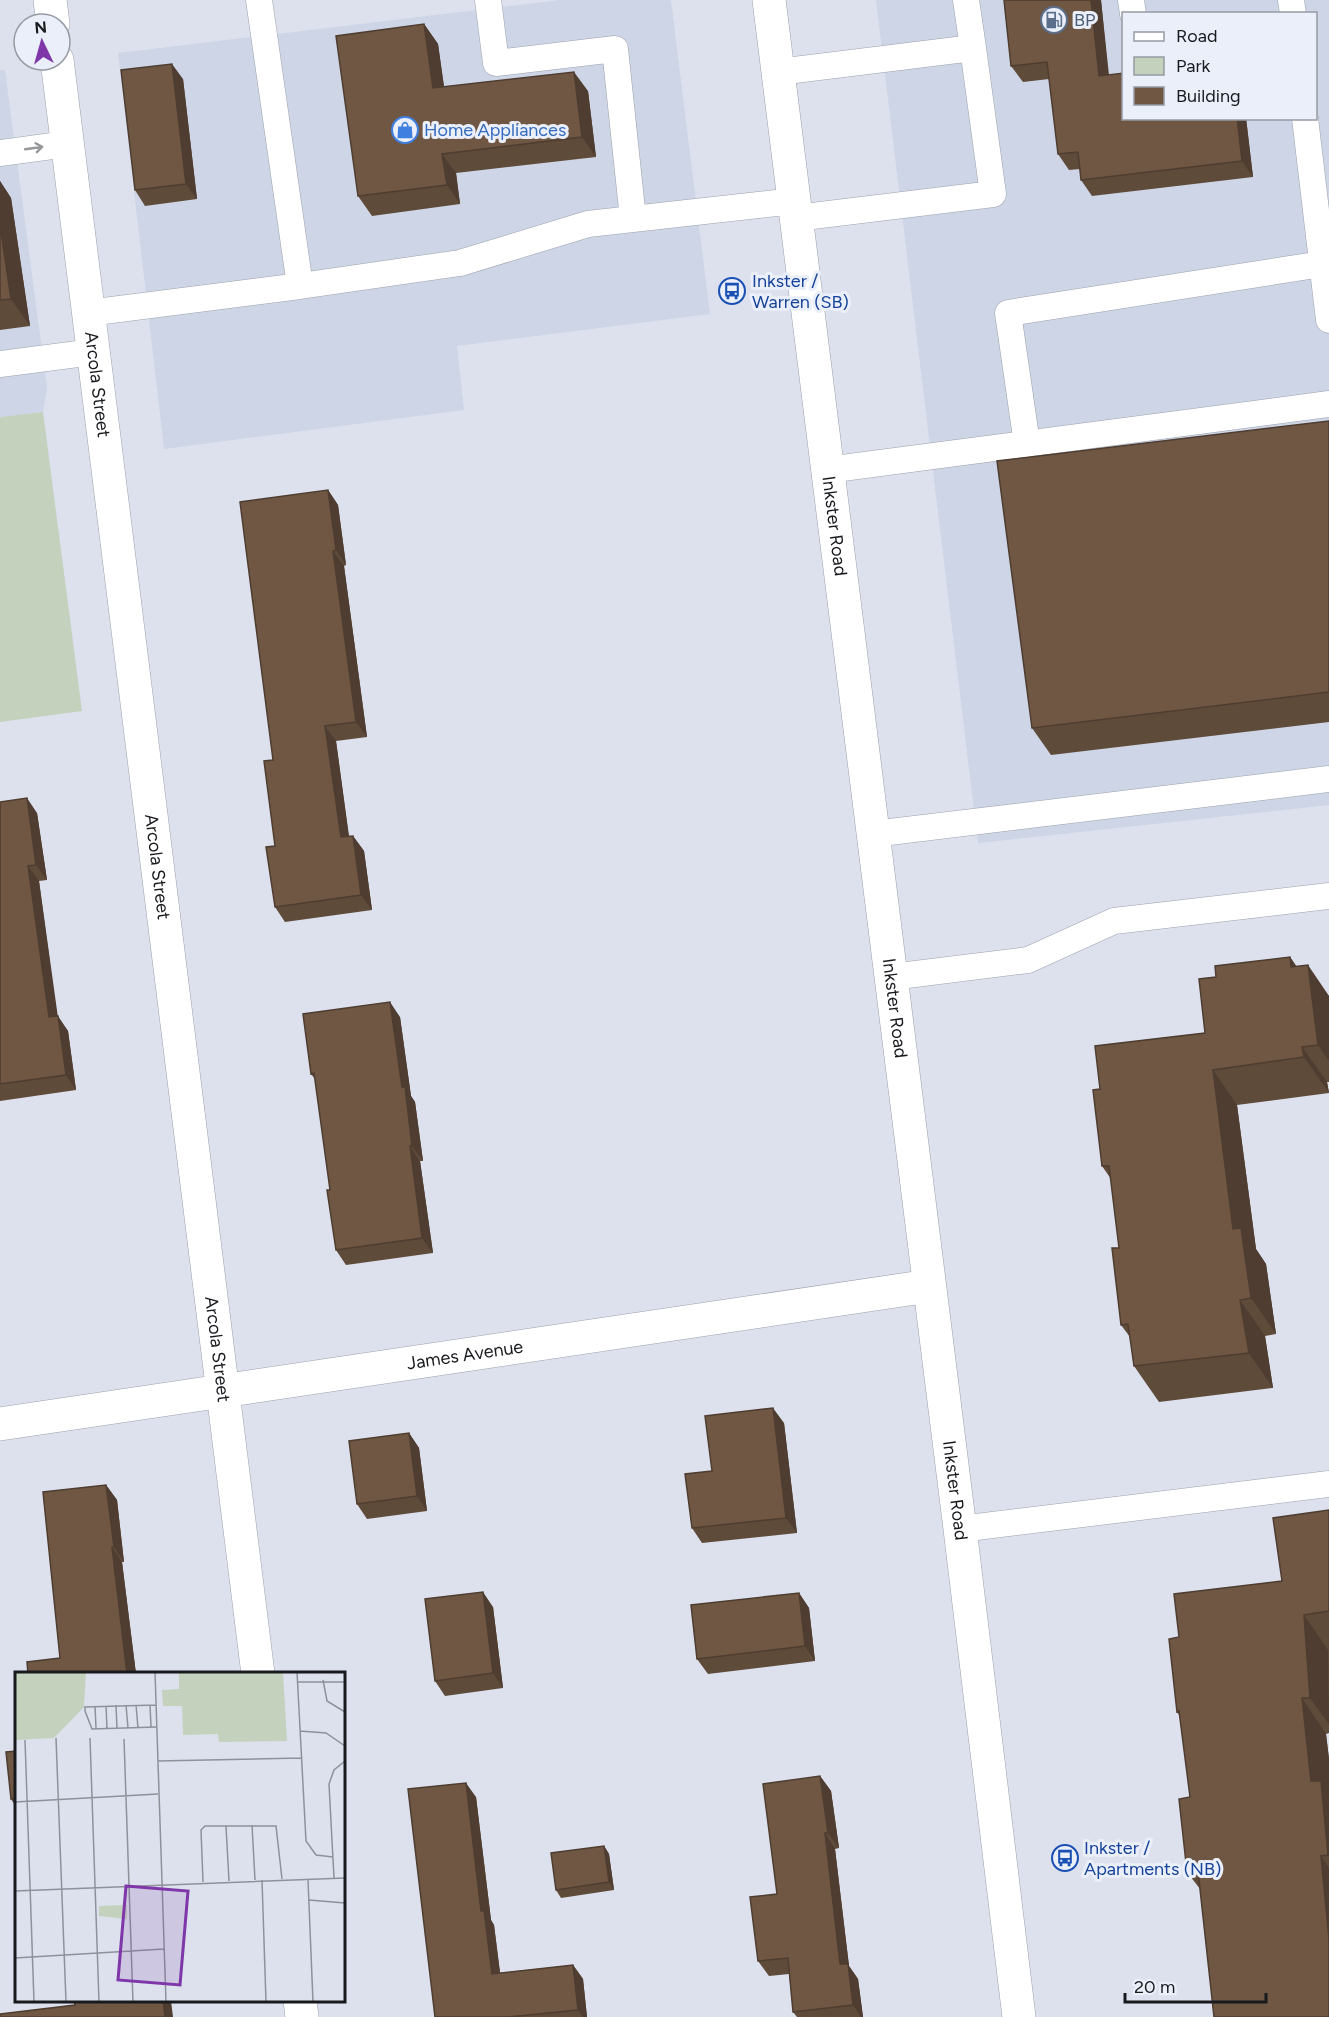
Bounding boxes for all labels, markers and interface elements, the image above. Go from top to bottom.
fuel station icon: BP [1039,5,1069,35]
place label: BP [1074,9,1095,31]
north arrow [12,12,72,72]
legend [1122,12,1317,120]
text: N [34,18,48,38]
text: Road [1176,25,1217,47]
text: Park [1176,55,1211,77]
text: Building [1176,85,1241,107]
shop icon: Home Appliances [390,115,420,145]
place label: Home Appliances [424,119,566,141]
one-way arrow [23,143,43,154]
place label: Inkster / Warren (SB) [752,270,849,313]
bus stop icon: Inkster / Warren (SB) [717,276,747,306]
street label: Arcola Street [80,330,115,439]
street label: Inkster Road [818,475,852,577]
street label: Arcola Street [140,813,175,921]
street label: Inkster Road [878,957,912,1059]
street label: Arcola Street [200,1295,235,1403]
street label: James Avenue [405,1335,525,1374]
street label: Inkster Road [938,1439,972,1542]
inset map [15,1672,345,2002]
place label: Inkster / Apartments (NB) [1084,1837,1221,1880]
bus stop icon: Inkster / Apartments (NB) [1050,1843,1080,1873]
scale bar [1125,1966,1266,2004]
text: 20 m [1134,1976,1175,1998]

